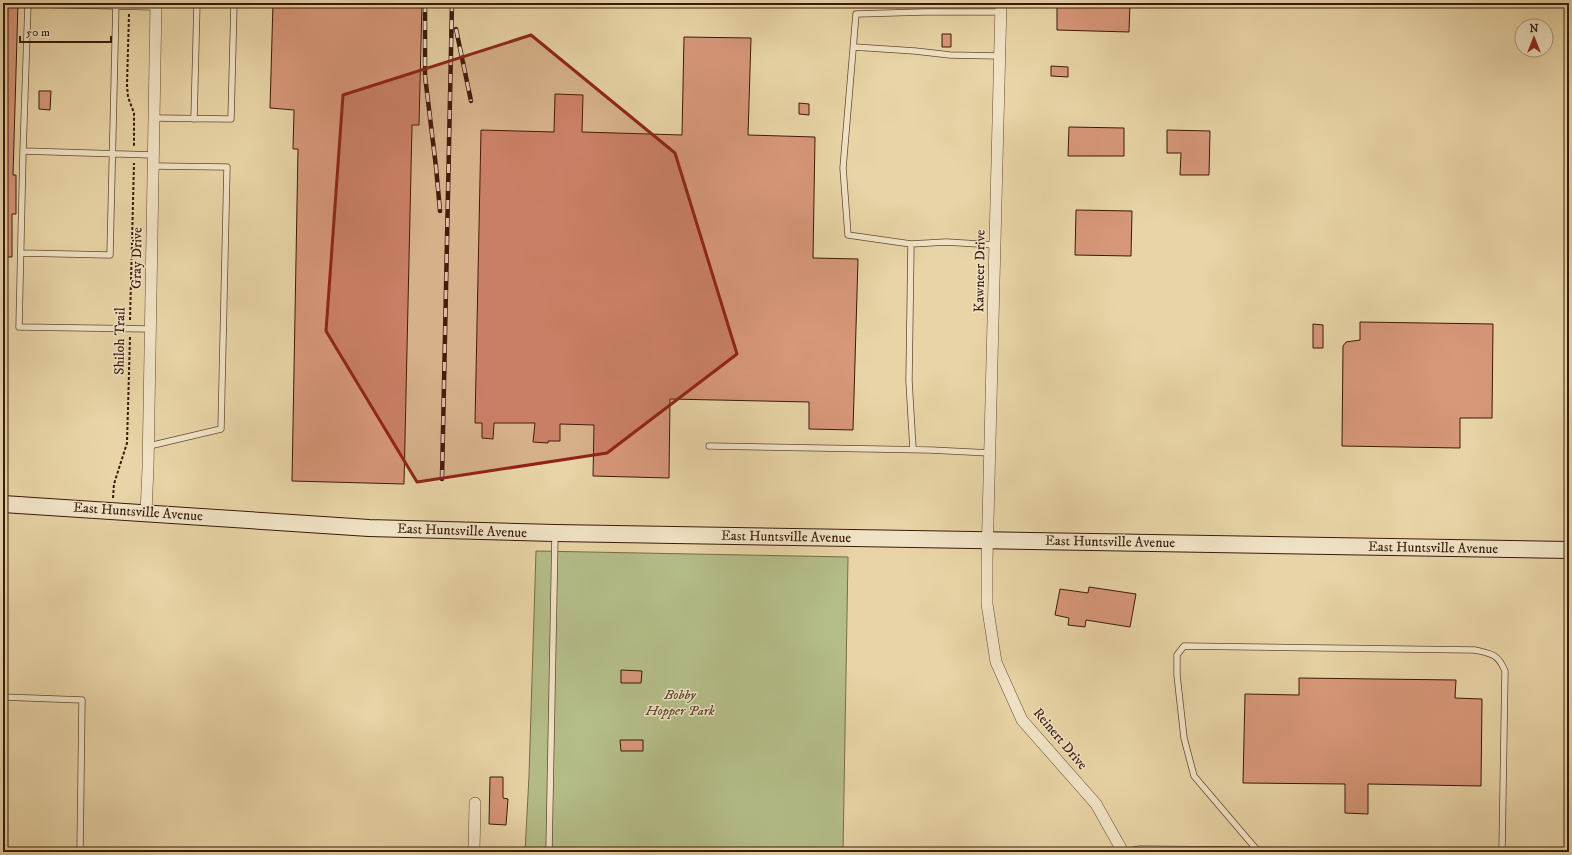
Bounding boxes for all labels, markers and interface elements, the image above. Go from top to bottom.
scale bar [20,18,111,44]
north arrow [1514,18,1554,58]
text: N [1529,22,1539,36]
text: 50 m [26,25,50,40]
street label: Gray Drive [127,227,147,289]
street label: Kawneer Drive [970,229,990,313]
street label: Shiloh Trail [110,306,130,375]
street label: East Huntsville Avenue [73,498,204,526]
street label: East Huntsville Avenue [397,520,527,542]
street label: East Huntsville Avenue [721,527,851,547]
street label: East Huntsville Avenue [1045,532,1175,552]
street label: East Huntsville Avenue [1368,538,1498,558]
park label: Bobby Hopper Park [644,686,715,720]
street label: Reinert Drive [1029,704,1091,774]

